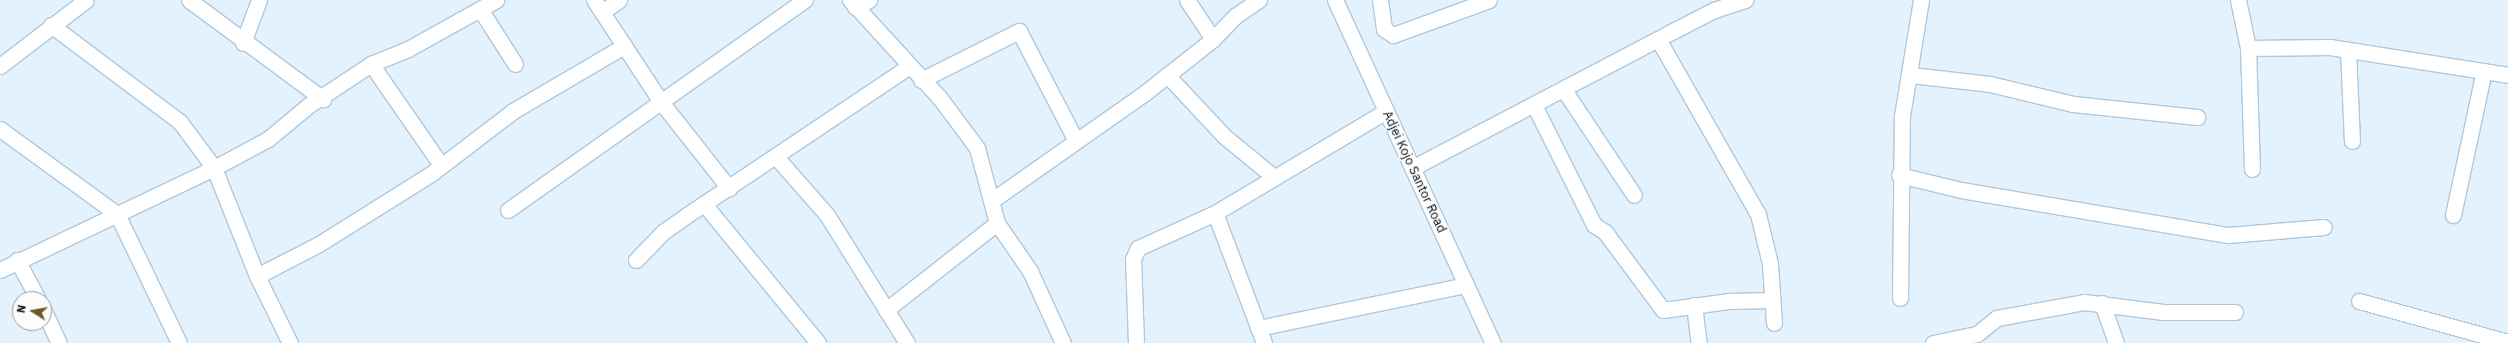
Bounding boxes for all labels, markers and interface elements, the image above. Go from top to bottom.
street label: Adjei Kojo Santor Road [1379,109,1449,235]
north arrow [12,291,52,331]
text: N [14,304,29,314]

